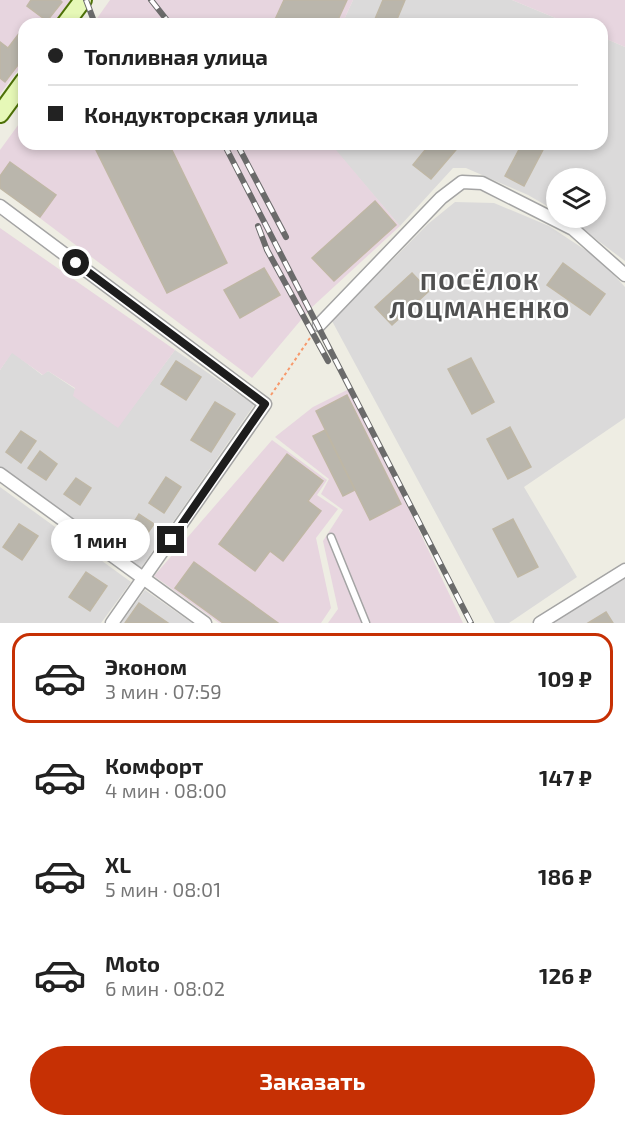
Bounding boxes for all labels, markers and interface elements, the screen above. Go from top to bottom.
text: Топливная улица [84,43,268,69]
text: Кондукторская улица [84,101,318,127]
map controls [546,168,606,228]
button: layers [546,168,606,228]
route start [62,249,89,276]
district label: ПОСЁЛОК ЛОЦМАНЕНКО [389,266,571,323]
callout: 1 мин [51,519,150,561]
route end [157,526,184,553]
text: 1 мин [74,528,127,552]
icon: car [33,651,87,705]
text: Эконом [105,653,187,679]
text: 109 ₽ [538,665,592,691]
text: 3 мин · 07:59 [105,679,222,703]
icon: car [33,750,87,804]
text: Комфорт [105,752,203,778]
text: 147 ₽ [539,764,592,790]
text: 4 мин · 08:00 [105,778,227,802]
icon: car [33,849,87,903]
text: XL [105,851,131,877]
text: 186 ₽ [538,863,592,889]
text: 5 мин · 08:01 [105,877,221,901]
icon: car [33,948,87,1002]
text: Moto [105,950,160,976]
text: 126 ₽ [539,962,592,988]
text: 6 мин · 08:02 [105,976,225,1000]
button: Заказать [30,1046,595,1115]

